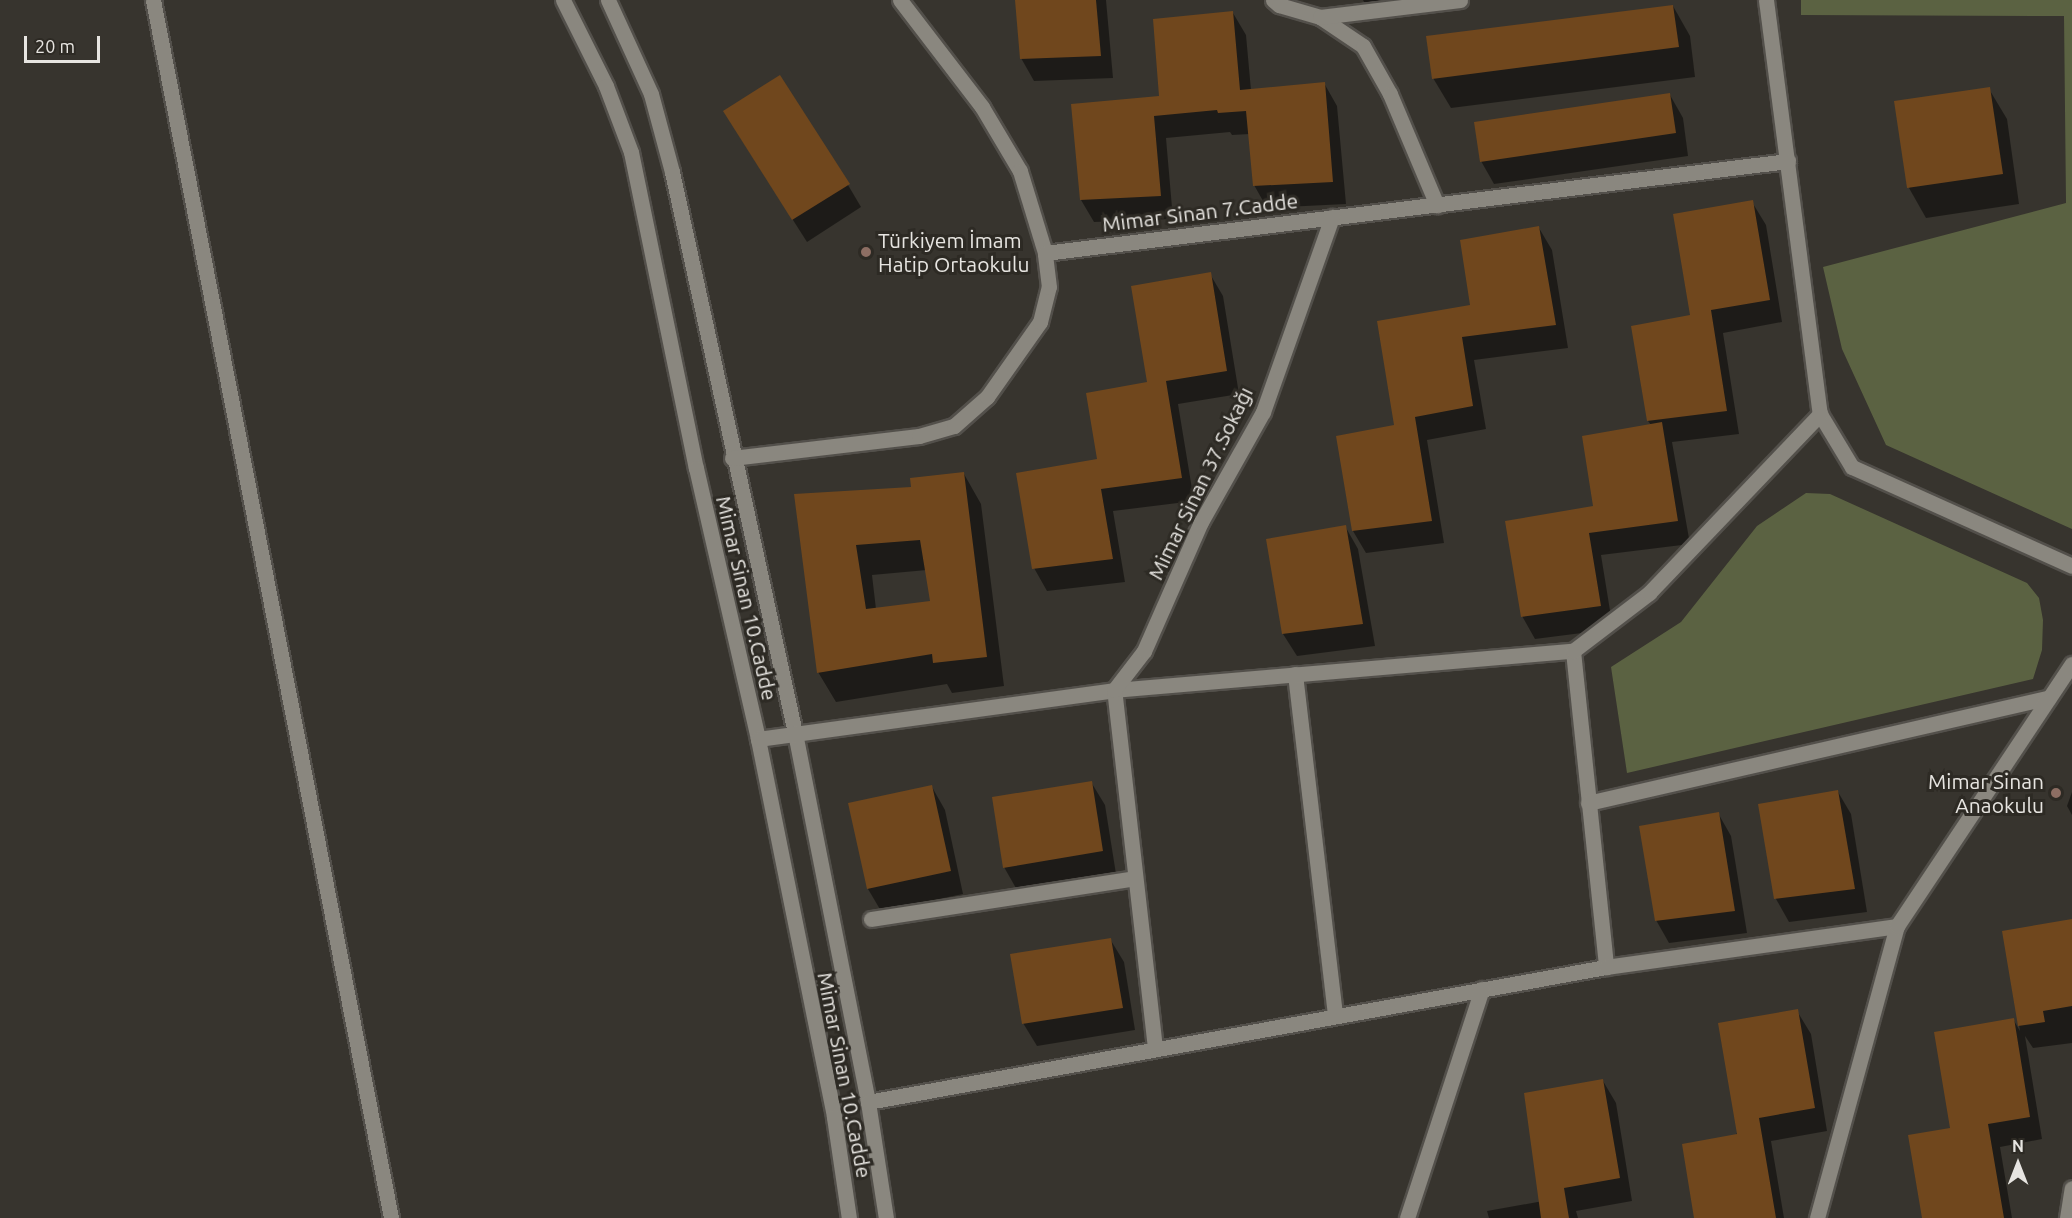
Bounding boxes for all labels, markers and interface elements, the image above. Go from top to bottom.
scale bar [27,24,104,62]
text: 20 m [35,36,75,56]
street label: Mimar Sinan 7.Cadde [1101,187,1299,237]
place label: Türkiyem İmam Hatip Ortaokulu [878,227,1029,277]
marker: Türkiyem İmam Hatip Ortaokulu [859,245,873,259]
street label: Mimar Sinan 37.Sokağı [1142,382,1258,584]
street label: Mimar Sinan 10.Cadde [711,493,783,703]
place label: Mimar Sinan Anaokulu [1928,768,2044,818]
marker: Mimar Sinan Anaokulu [2049,786,2063,800]
street label: Mimar Sinan 10.Cadde [813,970,877,1180]
north arrow [1988,1134,2048,1194]
text: N [2012,1137,2024,1155]

